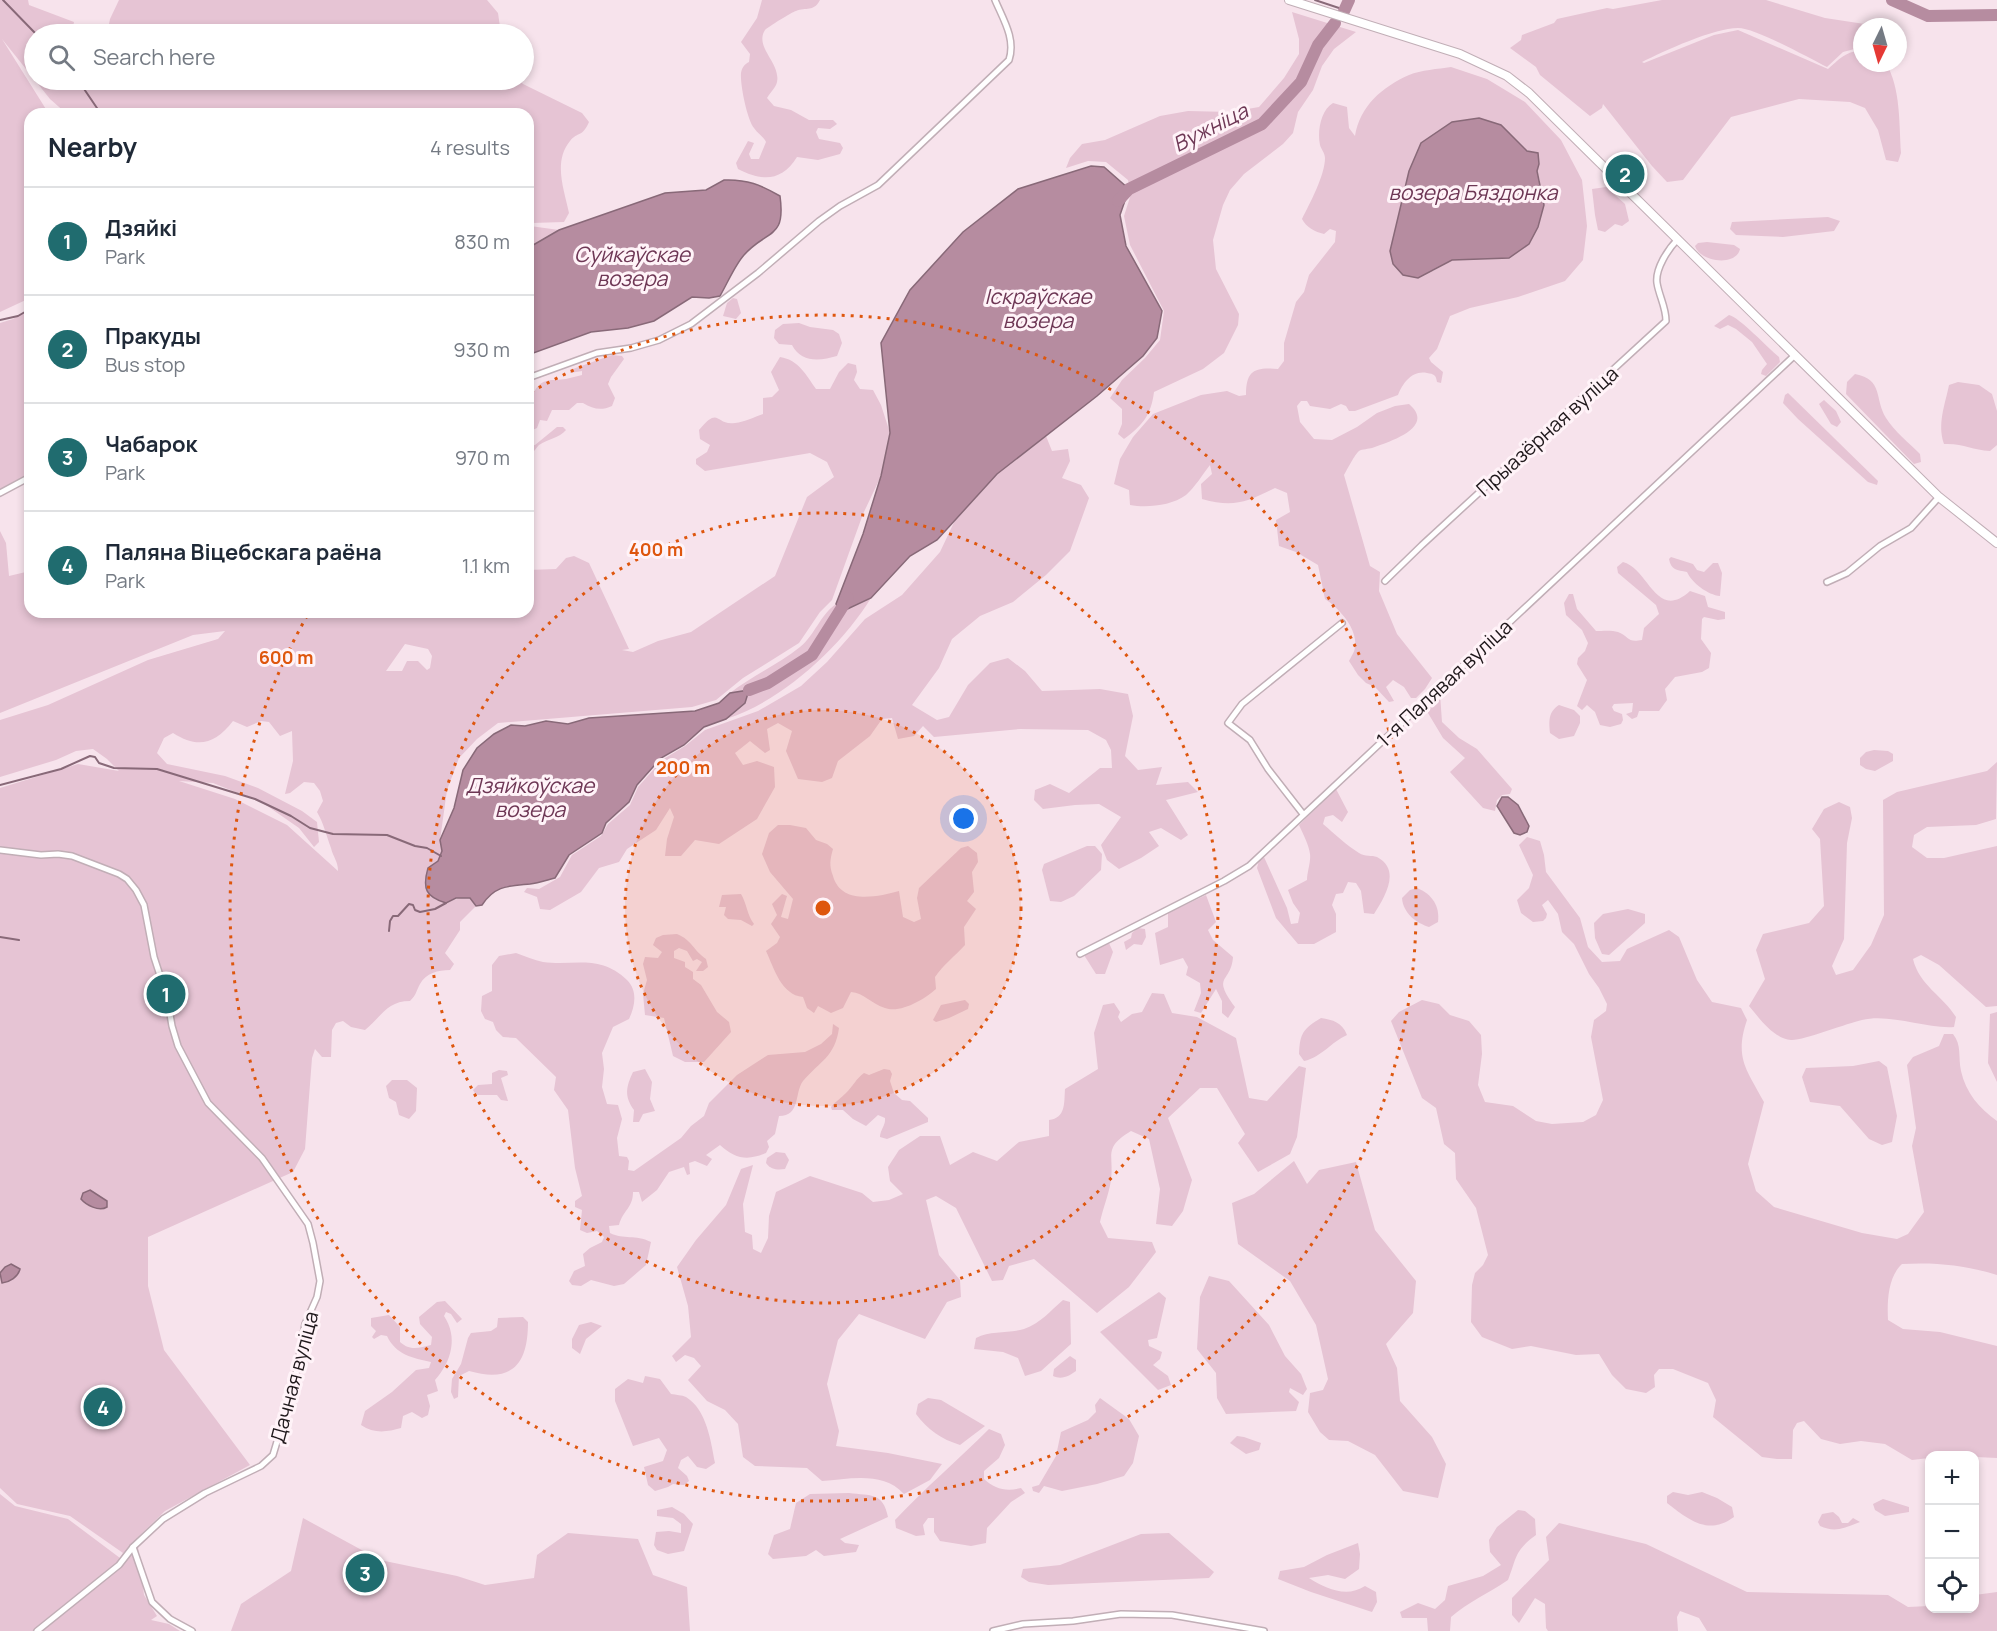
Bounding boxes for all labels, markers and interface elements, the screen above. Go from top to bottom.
north arrow [1853,18,1907,72]
search box [24,24,534,90]
icon: search [45,41,78,74]
text: Search here [93,42,215,72]
water label: Вужніца [1168,96,1253,158]
text: Nearby [48,129,137,165]
text: 4 results [430,134,510,161]
pin: 2 [1606,152,1644,196]
water label: возера Бяздонка [1388,178,1559,206]
text: Дзяйкі [105,213,177,243]
text: 1 [63,228,72,255]
text: 830 m [454,228,510,255]
water label: Суйкаўскае возера [574,240,692,292]
text: Park [105,243,145,270]
water label: Іскраўскае возера [984,282,1093,334]
text: Пракуды [105,321,201,351]
text: 2 [62,336,73,363]
text: 930 m [453,336,510,363]
text: Bus stop [105,351,185,378]
street label: Прыазёрная вуліца [1470,360,1624,502]
text: Чабарок [105,429,197,459]
text: 3 [62,444,73,471]
text: 970 m [455,444,510,471]
text: Park [105,459,145,486]
text: Паляна Віцебскага раёна [105,537,382,567]
text: 400 m [629,537,683,561]
text: 4 [61,552,74,579]
text: 1.1 km [462,552,510,579]
text: Park [105,567,145,594]
street label: 1-я Палявая вуліца [1370,613,1518,753]
text: 600 m [259,645,313,669]
text: 200 m [656,755,710,779]
water label: Дзяйкоўскае возера [466,771,596,823]
your location [949,804,978,833]
centre of rings [813,898,833,918]
pin: 1 [146,972,186,1016]
street label: Дачная вуліца [263,1308,325,1446]
pin: 4 [84,1384,122,1430]
map controls [1925,1451,1979,1613]
button: + [1925,1451,1979,1505]
button: − [1925,1505,1979,1559]
pin: 3 [346,1550,385,1596]
button: locate [1925,1559,1979,1613]

